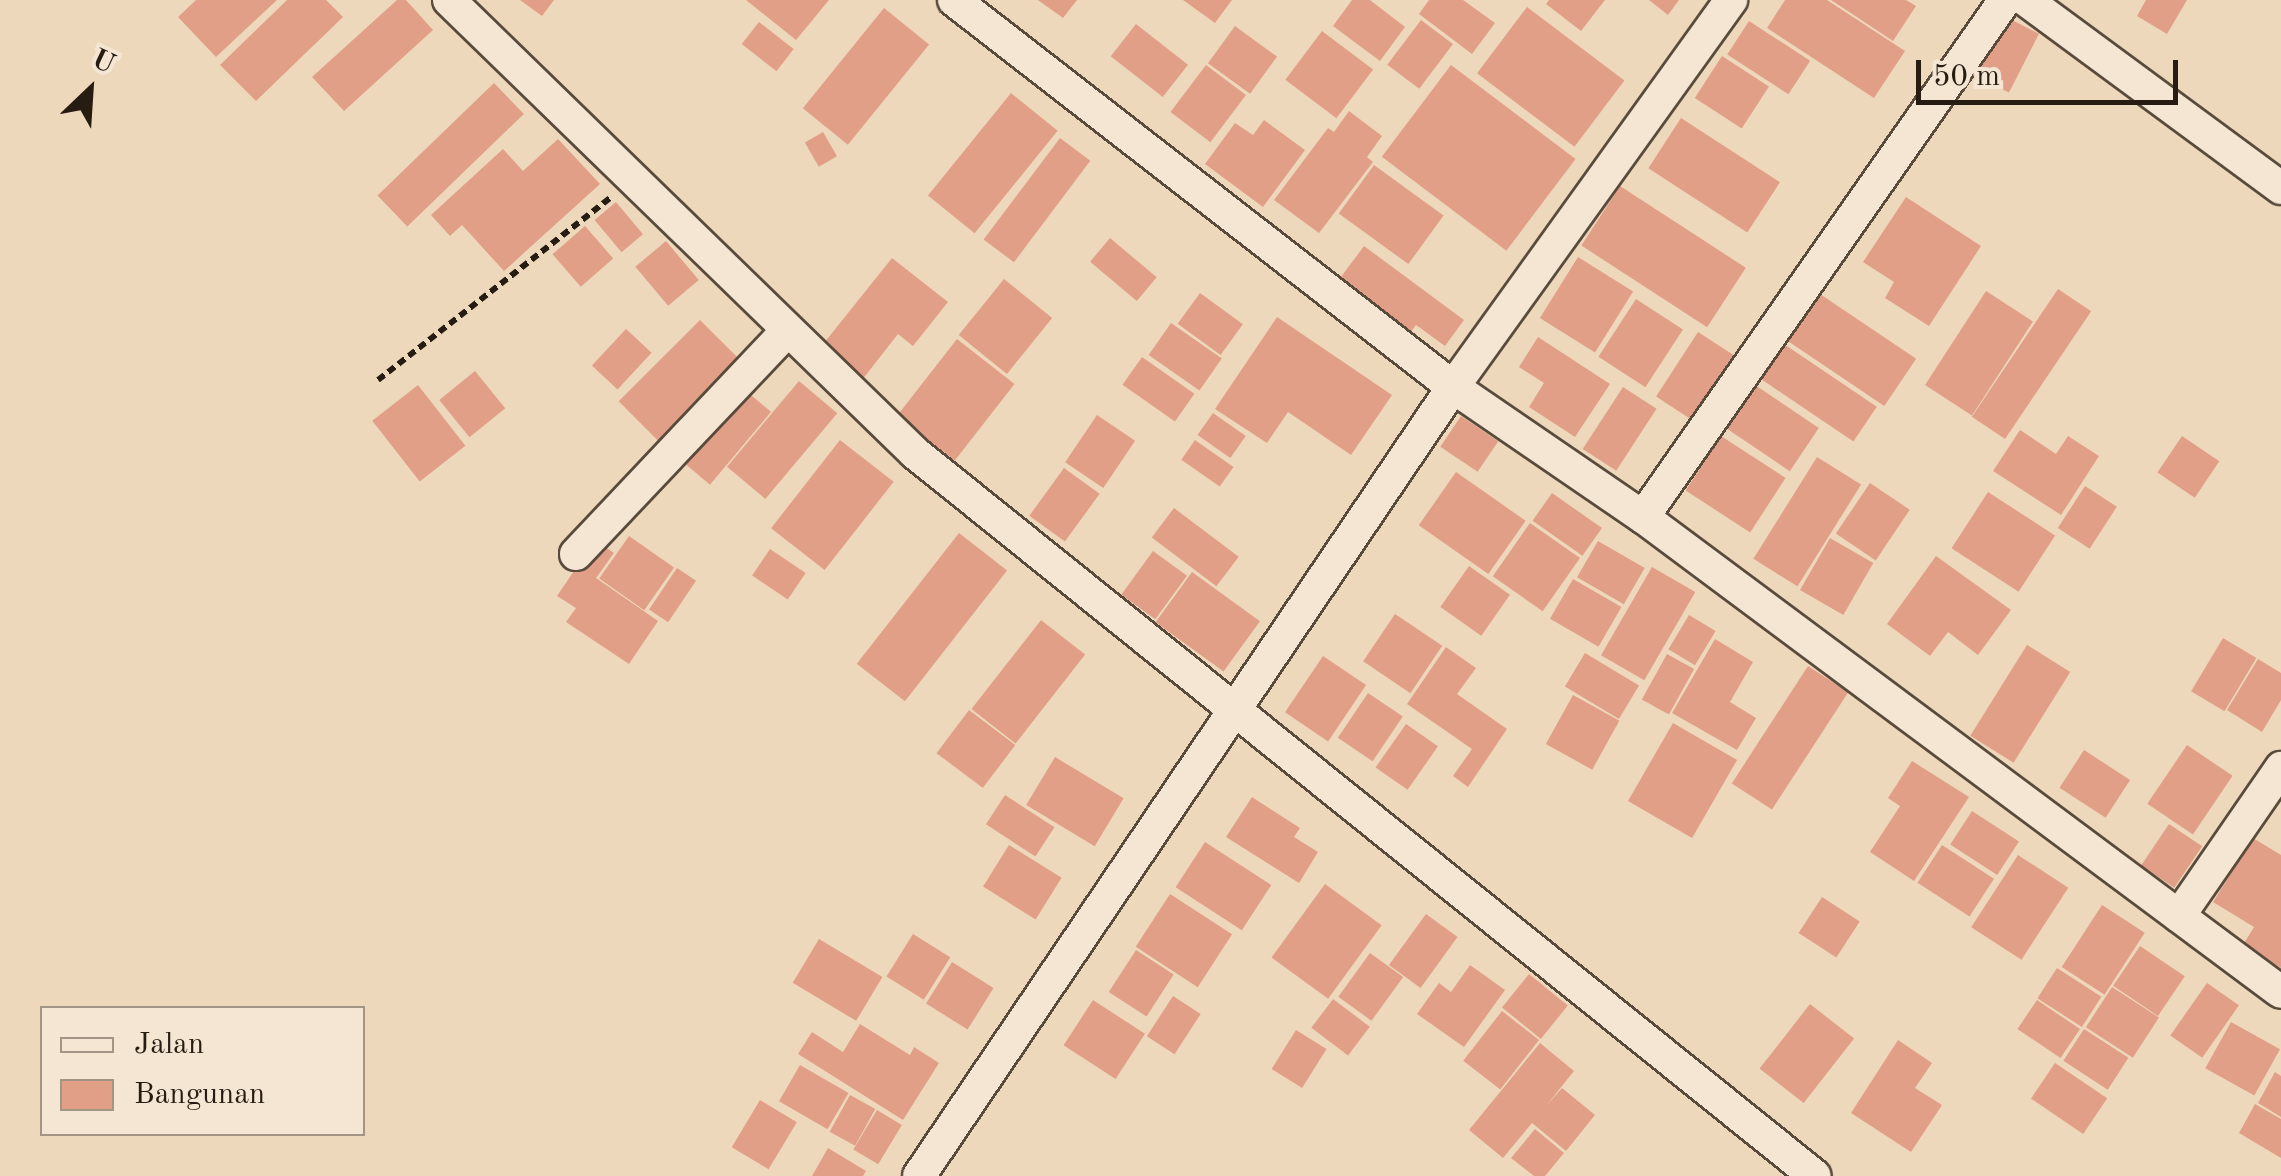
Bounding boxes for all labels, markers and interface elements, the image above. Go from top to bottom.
north arrow [40,40,140,140]
scale bar [1921,40,2184,102]
text: U [87,45,119,80]
text: 50 m [1933,62,2000,92]
legend [40,1006,365,1136]
text: Jalan [134,1030,204,1060]
text: Bangunan [134,1080,265,1110]

